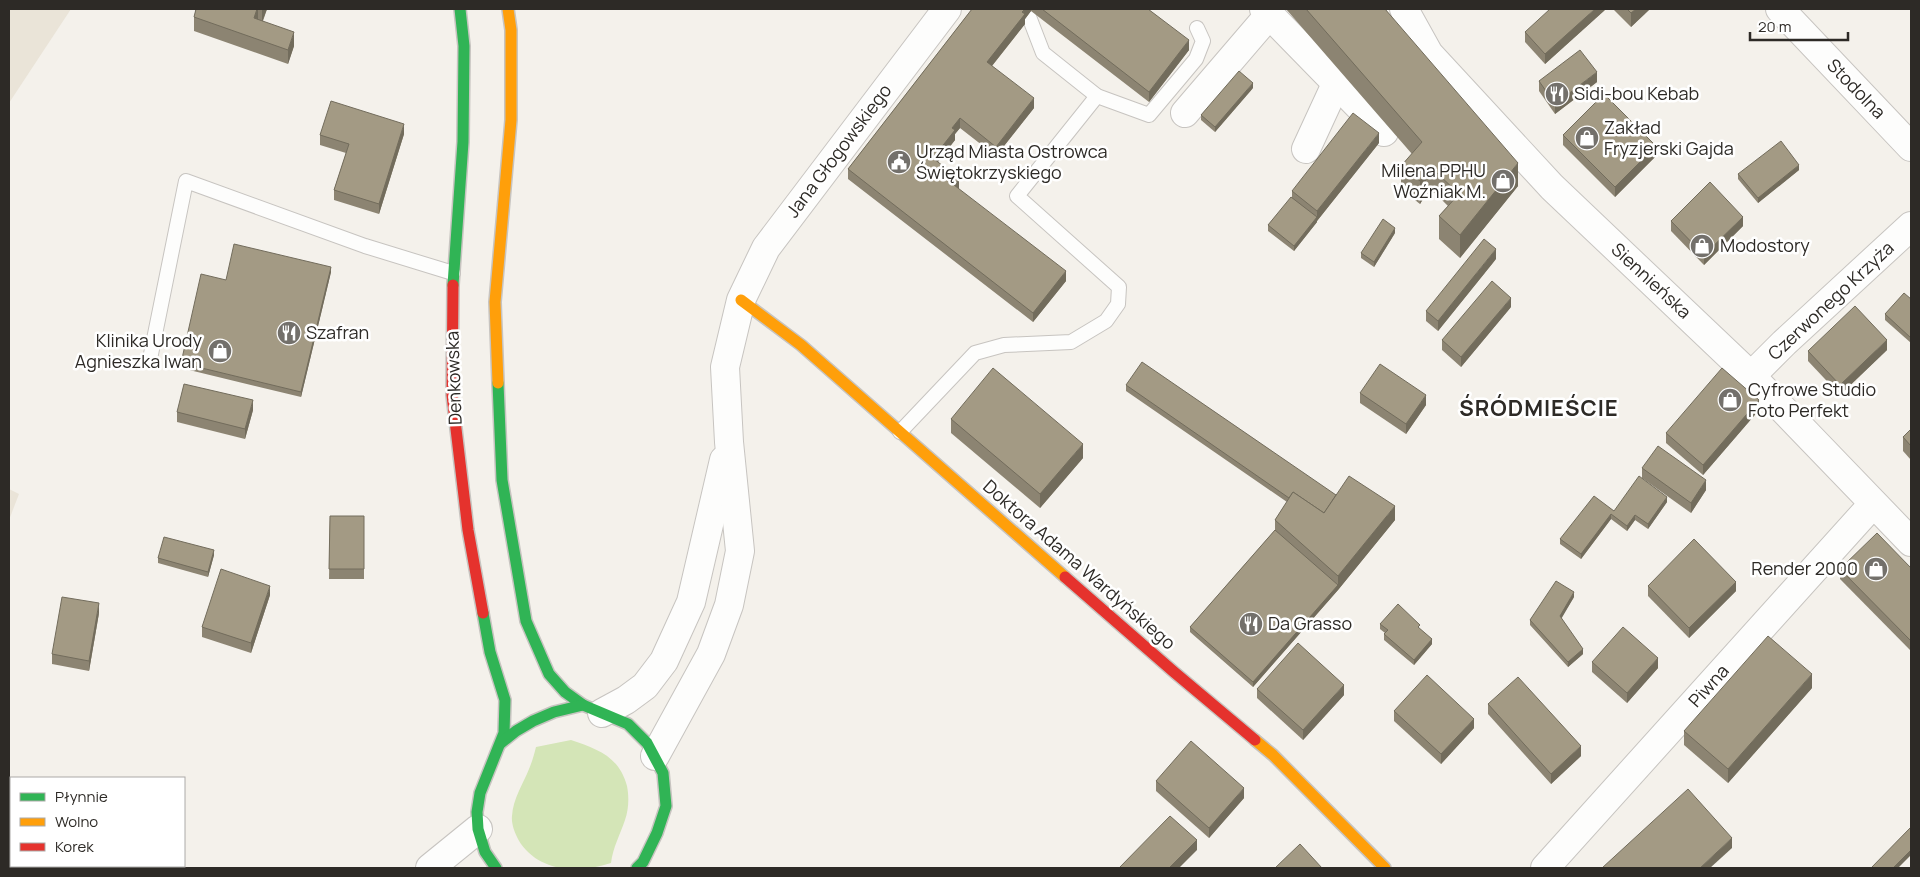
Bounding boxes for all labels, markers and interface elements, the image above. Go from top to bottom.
scale bar [1750,10,1848,42]
text: 20 m [1758,16,1791,37]
street label: Stodolna [1822,53,1891,124]
street label: Jana Głogowskiego [780,79,896,222]
restaurant icon: Sidi-bou Kebab [1544,81,1570,107]
place label: Sidi-bou Kebab [1574,81,1699,105]
place label: Zakład Fryzjerski Gajda [1604,115,1734,160]
shop icon: Zakład Fryzjerski Gajda [1574,125,1600,151]
place label: Urząd Miasta Ostrowca Świętokrzyskiego [916,139,1108,184]
public building icon: Urząd Miasta Ostrowca Świętokrzyskiego [886,149,912,175]
place label: Milena PPHU Woźniak M. [1381,158,1486,203]
shop icon: Milena PPHU Woźniak M. [1490,168,1516,194]
shop icon: Modostory [1689,233,1715,259]
place label: Modostory [1720,233,1810,257]
street label: Czerwonego Krzyża [1762,236,1898,365]
street label: Siennieńska [1607,237,1697,323]
restaurant icon: Szafran [276,320,302,346]
place label: Szafran [306,320,369,344]
place label: Klinika Urody Agnieszka Iwan [75,328,203,373]
street label: Denkowska [439,331,467,425]
shop icon: Klinika Urody Agnieszka Iwan [207,338,233,364]
place label: Cyfrowe Studio Foto Perfekt [1748,377,1876,422]
shop icon: Cyfrowe Studio Foto Perfekt [1717,387,1743,413]
district label: ŚRÓDMIEŚCIE [1459,393,1619,423]
street label: Doktora Adama Wardyńskiego [978,474,1181,654]
place label: Render 2000 [1751,556,1858,580]
shop icon: Render 2000 [1863,556,1889,582]
restaurant icon: Da Grasso [1238,611,1264,637]
place label: Da Grasso [1268,611,1352,635]
street label: Piwna [1683,659,1734,712]
legend [10,777,185,867]
text: Płynnie [55,786,108,807]
text: Wolno [55,811,98,832]
text: Korek [55,836,94,857]

